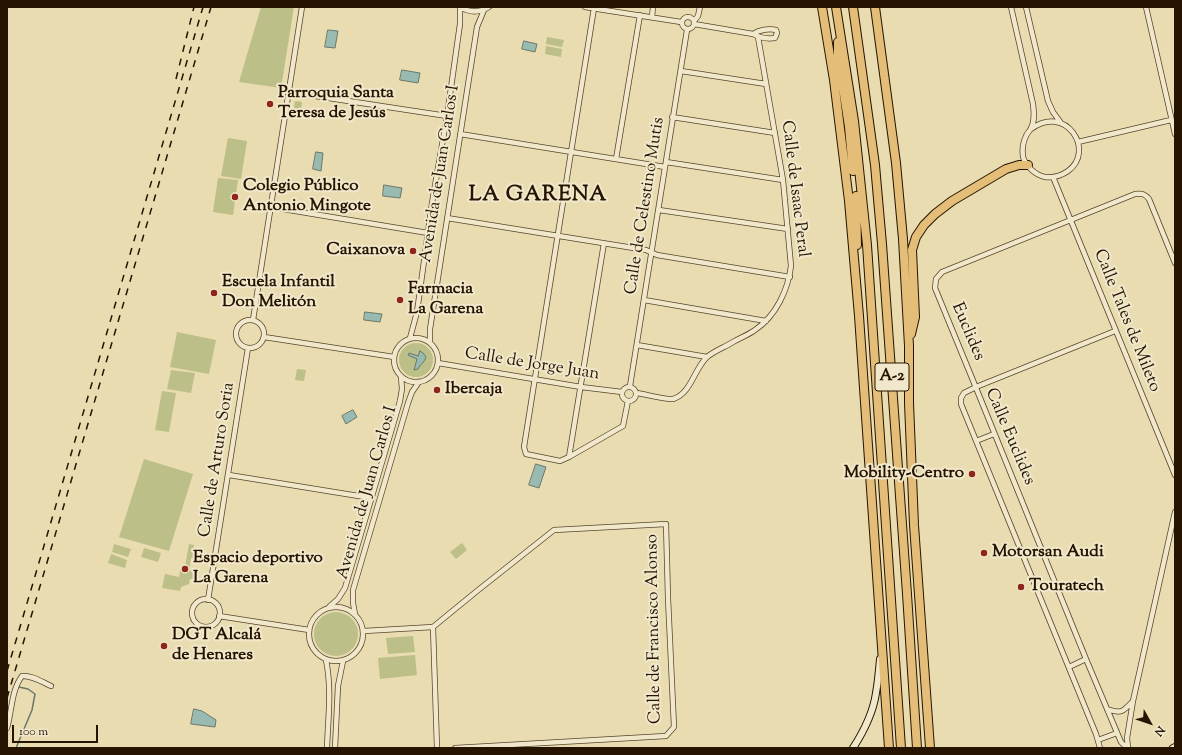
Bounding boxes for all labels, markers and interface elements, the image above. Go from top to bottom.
place label: Parroquia Santa Teresa de Jesús [278,84,394,124]
street label: Avenida de Juan Carlos I [417,84,465,264]
marker: Parroquia Santa Teresa de Jesús [265,99,275,109]
street label: Calle de Celestino Mutis [622,116,670,296]
street label: Calle de Isaac Peral [775,119,813,259]
place label: Colegio Público Antonio Mingote [243,177,371,217]
district label: LA GARENA [469,183,607,209]
marker: Colegio Público Antonio Mingote [230,192,240,202]
place label: Caixanova [326,241,405,261]
marker: Caixanova [408,246,418,256]
street label: Calle Tales de Mileto [1088,247,1164,395]
place label: Escuela Infantil Don Melitón [222,273,335,313]
place label: Farmacia La Garena [408,280,483,320]
marker: Escuela Infantil Don Melitón [209,288,219,298]
marker: Farmacia La Garena [395,295,405,305]
street label: Euclides [946,300,988,364]
street label: Calle de Jorge Juan [463,344,601,386]
road number: A-2 [875,363,909,391]
place label: Ibercaja [445,380,502,400]
street label: Calle de Arturo Soria [196,381,240,539]
marker: Ibercaja [432,385,442,395]
street label: Calle Euclides [979,385,1039,489]
street label: Avenida de Juan Carlos I [333,404,403,582]
place label: Mobility-Centro [844,464,964,484]
marker: Mobility-Centro [967,469,977,479]
street label: Calle de Francisco Alonso [643,534,667,724]
place label: Motorsan Audi [992,543,1104,563]
marker: Motorsan Audi [979,548,989,558]
place label: Espacio deportivo La Garena [193,549,323,589]
marker: Espacio deportivo La Garena [180,564,190,574]
place label: Touratech [1029,577,1104,597]
marker: Touratech [1016,582,1026,592]
place label: DGT Alcalá de Henares [172,626,261,666]
marker: DGT Alcalá de Henares [159,641,169,651]
north arrow [1130,703,1170,743]
scale bar [14,717,100,743]
text: N [1150,722,1168,739]
text: 100 m [19,723,48,741]

